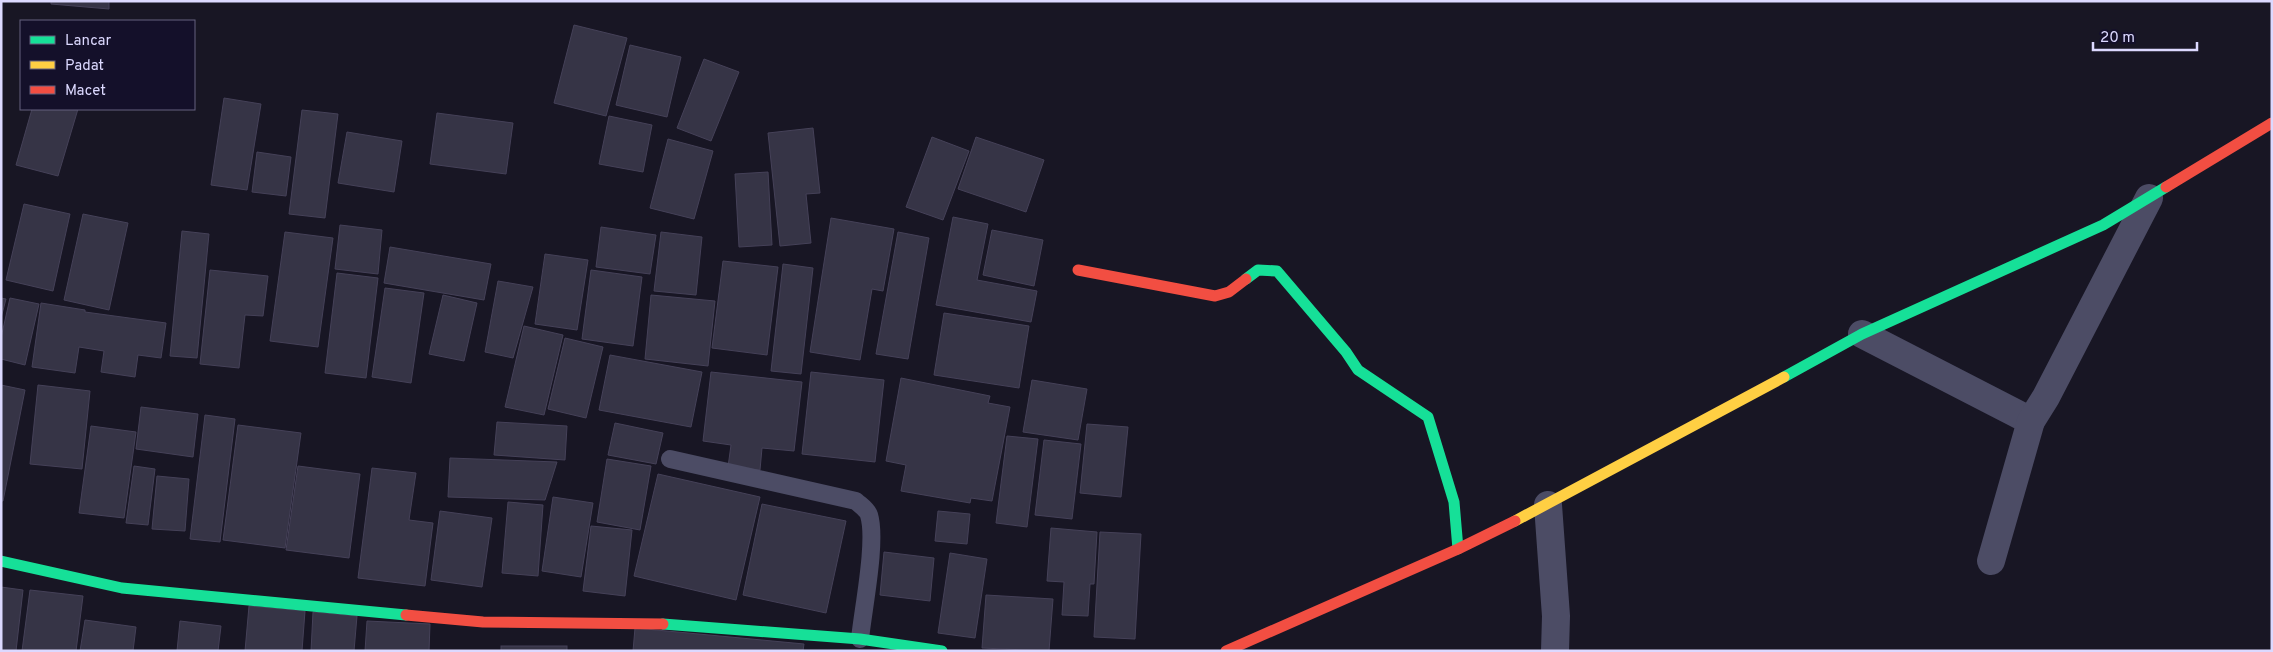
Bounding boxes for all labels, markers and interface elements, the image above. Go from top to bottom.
legend [20,20,195,110]
scale bar [2093,20,2197,52]
text: 20 m [2100,29,2135,48]
text: Lancar [65,32,112,51]
text: Padat [65,57,104,76]
text: Macet [65,82,106,101]

